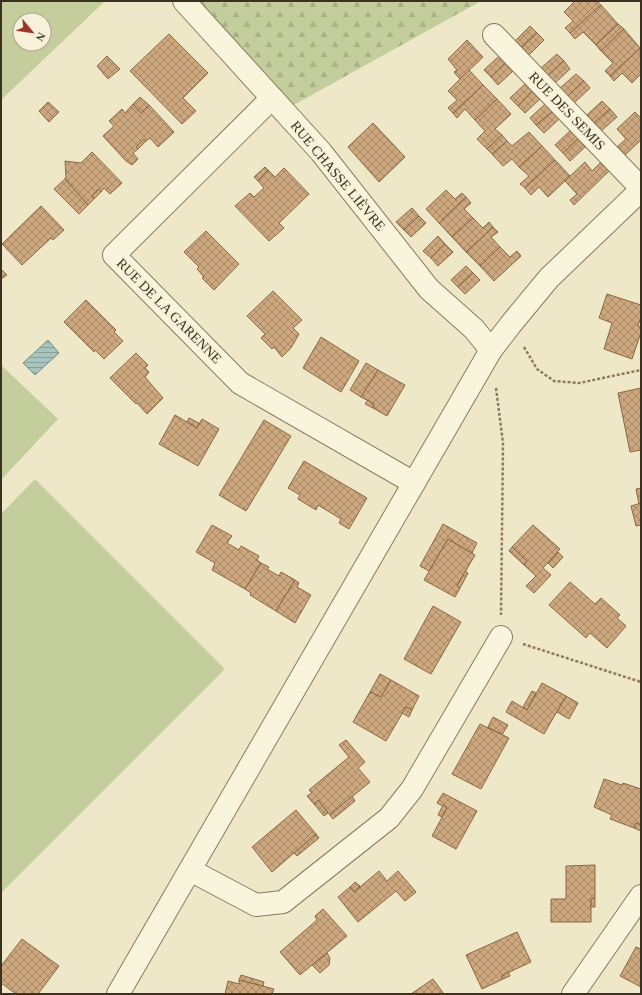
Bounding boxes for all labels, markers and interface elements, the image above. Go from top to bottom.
north arrow [12,12,52,52]
text: N [34,30,48,43]
street label: RUE DES SEMIS [526,69,608,153]
street label: RUE CHASSE LIÈVRE [288,118,389,234]
street label: RUE DE LA GARENNE [114,256,224,366]

